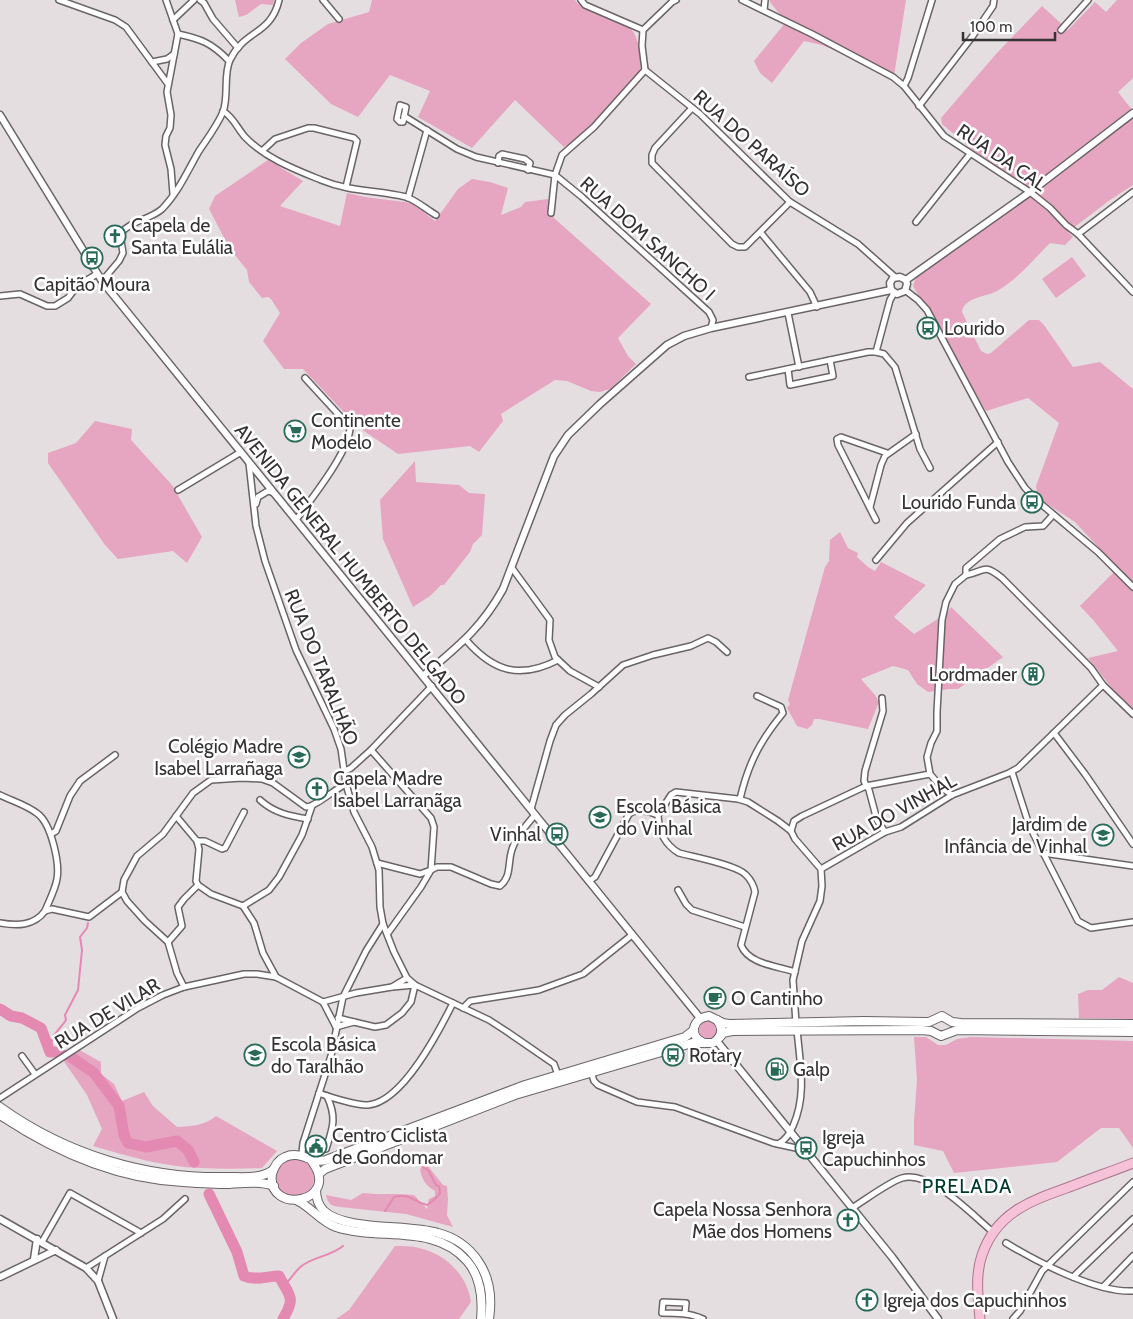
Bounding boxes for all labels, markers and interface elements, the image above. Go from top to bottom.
scale bar [963,10,1056,42]
text: 100 m [970,18,1012,36]
street label: RUA DO PARAÍSO [689,84,815,202]
street label: RUA DA CAL [952,119,1051,196]
street label: RUA DOM SANCHO I [575,172,720,305]
place label: Capela de Santa Eulália [131,214,233,259]
church icon: Capela de Santa Eulália [103,224,127,248]
bus stop icon: Capitão Moura [80,246,104,270]
place label: Capitão Moura [34,273,150,296]
bus stop icon: Lourido [916,316,940,340]
place label: Lourido [944,317,1005,340]
place label: Continente Modelo [311,409,401,454]
street label: AVENIDA GENERAL HUMBERTO DELGADO [230,419,471,710]
supermarket icon: Continente Modelo [283,419,307,443]
bus stop icon: Lourido Funda [1020,490,1044,514]
place label: Lourido Funda [902,491,1016,514]
street label: RUA DO TARALHÃO [280,585,364,749]
building icon: Lordmader [1021,662,1045,686]
place label: Lordmader [929,663,1017,686]
place label: Colégio Madre Isabel Larrañaga [154,735,283,780]
school or university icon: Colégio Madre Isabel Larrañaga [287,745,311,769]
place label: Capela Madre Isabel Larranãga [333,767,462,812]
street label: RUA DO VINHAL [828,769,961,856]
church icon: Capela Madre Isabel Larranãga [305,777,329,801]
place label: Escola Básica do Vinhal [616,795,721,840]
school or university icon: Escola Básica do Vinhal [588,805,612,829]
place label: Jardim de Infância de Vinhal [944,813,1088,858]
bus stop icon: Vinhal [545,822,569,846]
place label: Vinhal [490,823,542,846]
school or university icon: Jardim de Infância de Vinhal [1091,823,1115,847]
street label: RUA DE VILAR [50,973,164,1054]
cafe icon: O Cantinho [703,986,727,1010]
place label: O Cantinho [731,987,823,1010]
place label: Escola Básica do Taralhão [271,1033,376,1078]
school or university icon: Escola Básica do Taralhão [243,1043,267,1067]
bus stop icon: Rotary [661,1043,685,1067]
place label: Rotary [689,1044,742,1067]
fuel station icon: Galp [765,1057,789,1081]
place label: Galp [793,1058,830,1081]
place label: Centro Ciclista de Gondomar [332,1124,447,1169]
place label: Igreja Capuchinhos [822,1126,926,1171]
public building icon: Centro Ciclista de Gondomar [304,1134,328,1158]
bus stop icon: Igreja Capuchinhos [794,1136,818,1160]
district label: PRELADA [922,1174,1012,1198]
place label: Capela Nossa Senhora Mãe dos Homens [653,1198,832,1243]
church icon: Capela Nossa Senhora Mãe dos Homens [836,1208,860,1232]
church icon: Igreja dos Capuchinhos [855,1288,879,1312]
place label: Igreja dos Capuchinhos [883,1289,1067,1312]

